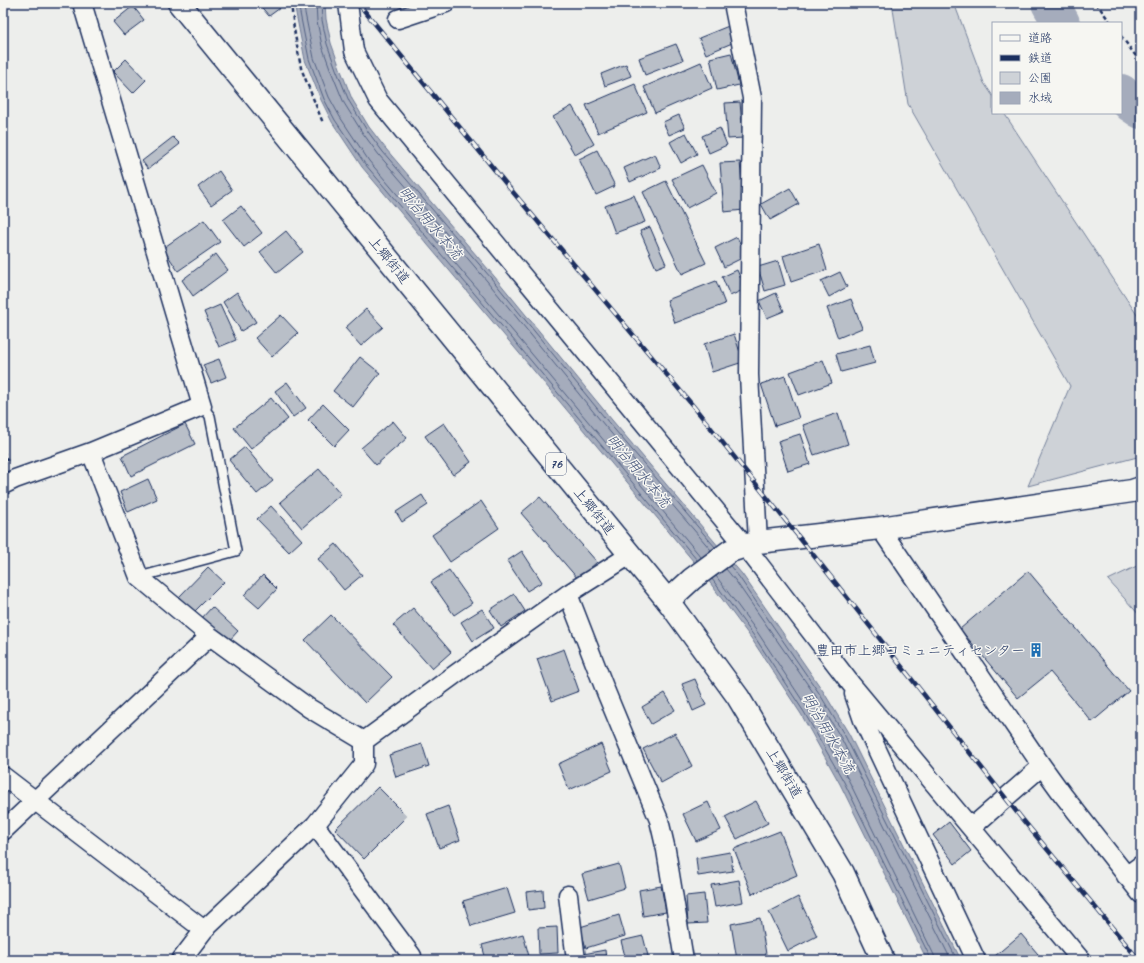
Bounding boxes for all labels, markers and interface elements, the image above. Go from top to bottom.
legend [992,22,1122,114]
text: 道路 [1028,30,1052,46]
text: 鉄道 [1028,50,1052,66]
text: 公園 [1028,70,1052,86]
text: 水域 [1028,90,1052,106]
water label: 明治用水本流 [394,182,467,264]
street label: 上郷街道 [365,233,413,287]
water label: 明治用水本流 [602,430,675,512]
road number: 76 [546,453,566,475]
street label: 上郷街道 [570,484,618,538]
place label: 豊田市上郷コミュニティセンター [816,642,1025,659]
building icon: 豊田市上郷コミュニティセンター [1028,642,1044,658]
water label: 明治用水本流 [797,689,859,778]
street label: 上郷街道 [762,745,806,801]

